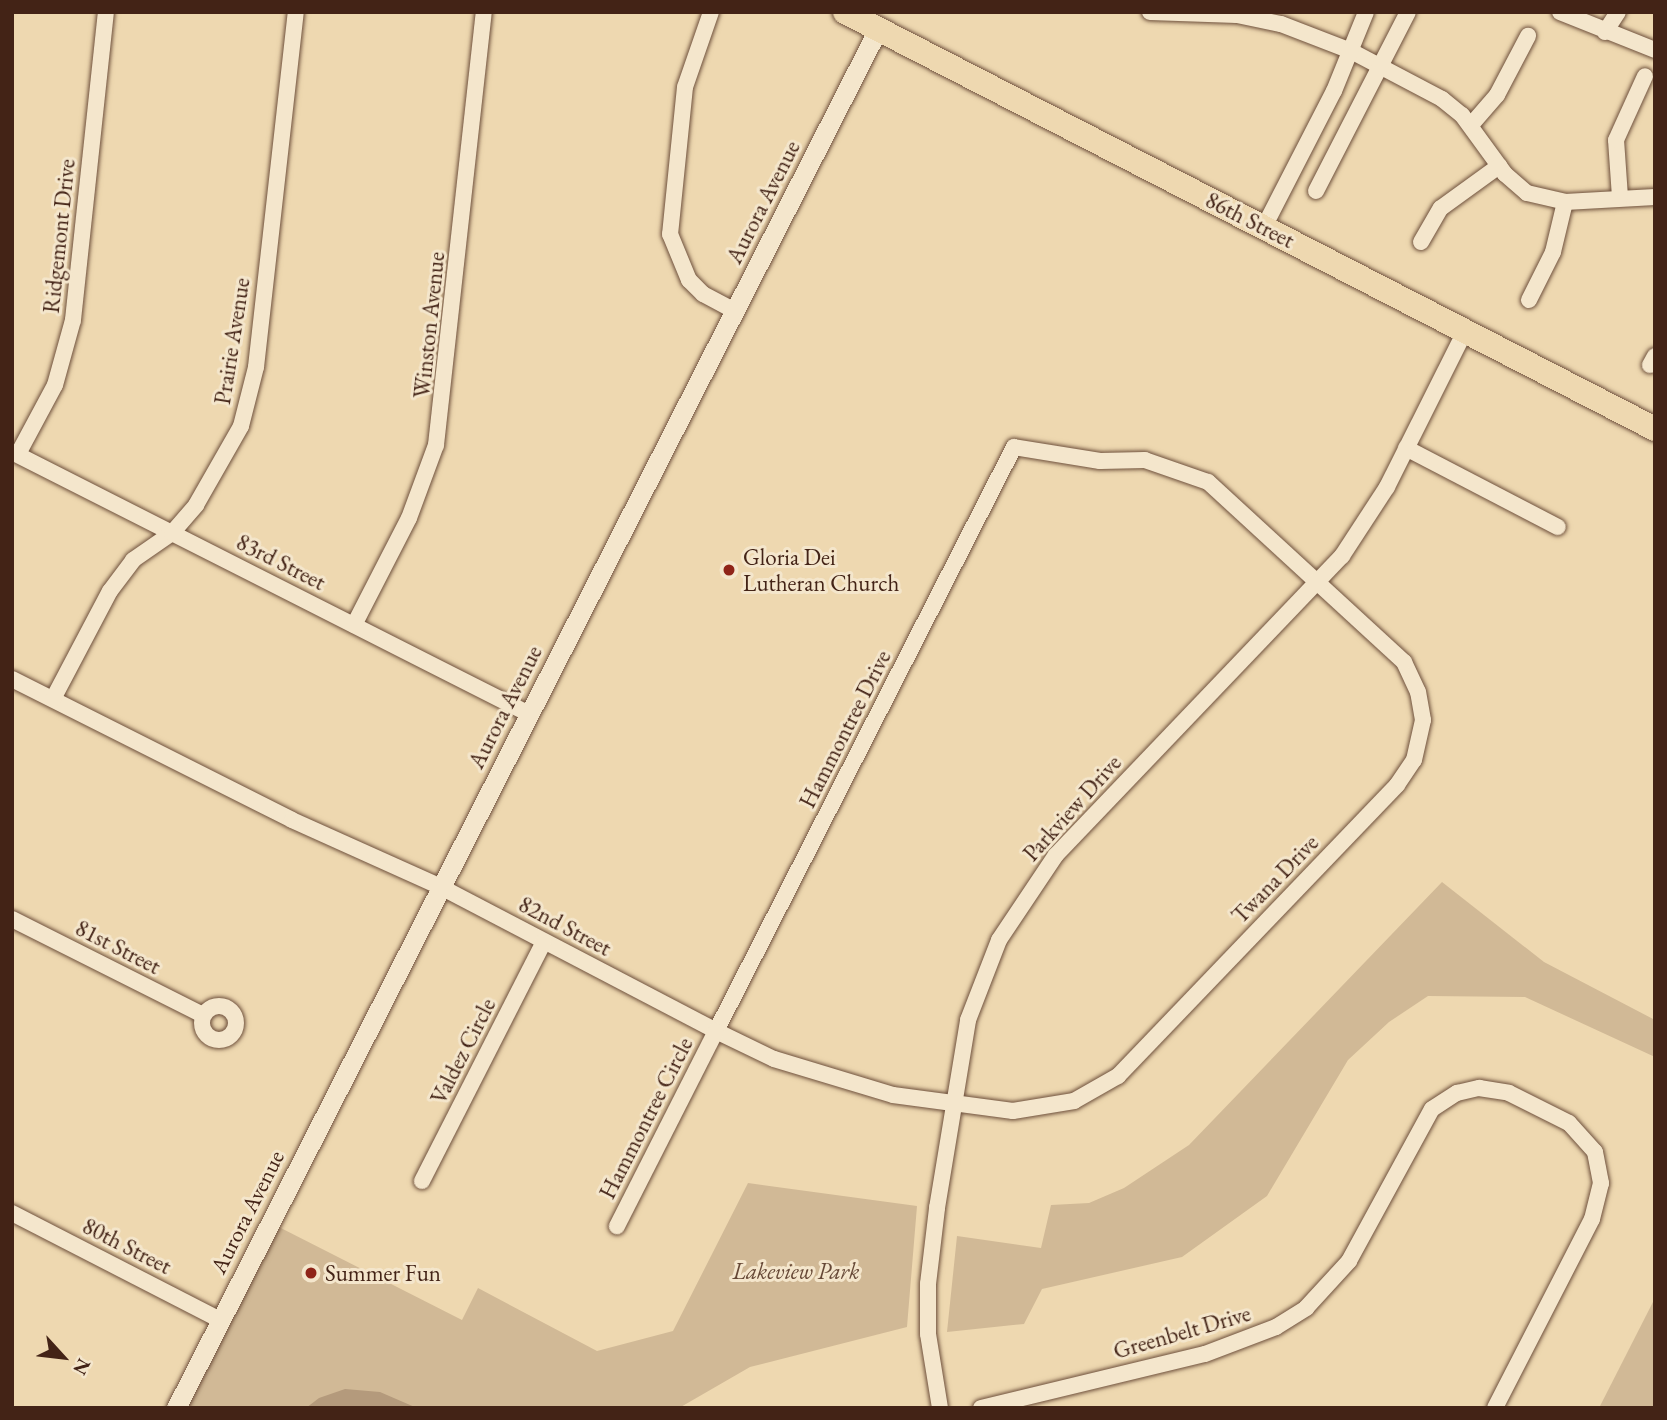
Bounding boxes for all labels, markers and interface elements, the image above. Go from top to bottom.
street label: Aurora Avenue [720,136,806,268]
street label: Ridgemont Drive [37,157,81,315]
street label: 86th Street [1201,186,1299,254]
street label: Winston Avenue [408,250,450,400]
street label: Prairie Avenue [208,276,256,406]
street label: 83rd Street [232,528,330,596]
place label: Gloria Dei Lutheran Church [743,543,899,597]
marker: Gloria Dei Lutheran Church [721,562,737,578]
street label: Aurora Avenue [462,641,548,773]
street label: Hammontree Drive [793,645,897,813]
street label: Parkview Drive [1017,749,1127,867]
street label: Twana Drive [1226,829,1324,929]
street label: 82nd Street [514,890,616,962]
street label: 81st Street [71,914,165,980]
street label: Valdez Circle [425,993,501,1109]
street label: Hammontree Circle [593,1033,699,1203]
street label: Aurora Avenue [204,1146,290,1278]
street label: 80th Street [78,1212,176,1280]
park label: Lakeview Park [732,1257,860,1285]
place label: Summer Fun [325,1259,441,1287]
marker: Summer Fun [303,1265,319,1281]
street label: Greenbelt Drive [1110,1299,1254,1365]
north arrow [28,1322,98,1392]
text: N [68,1354,97,1379]

